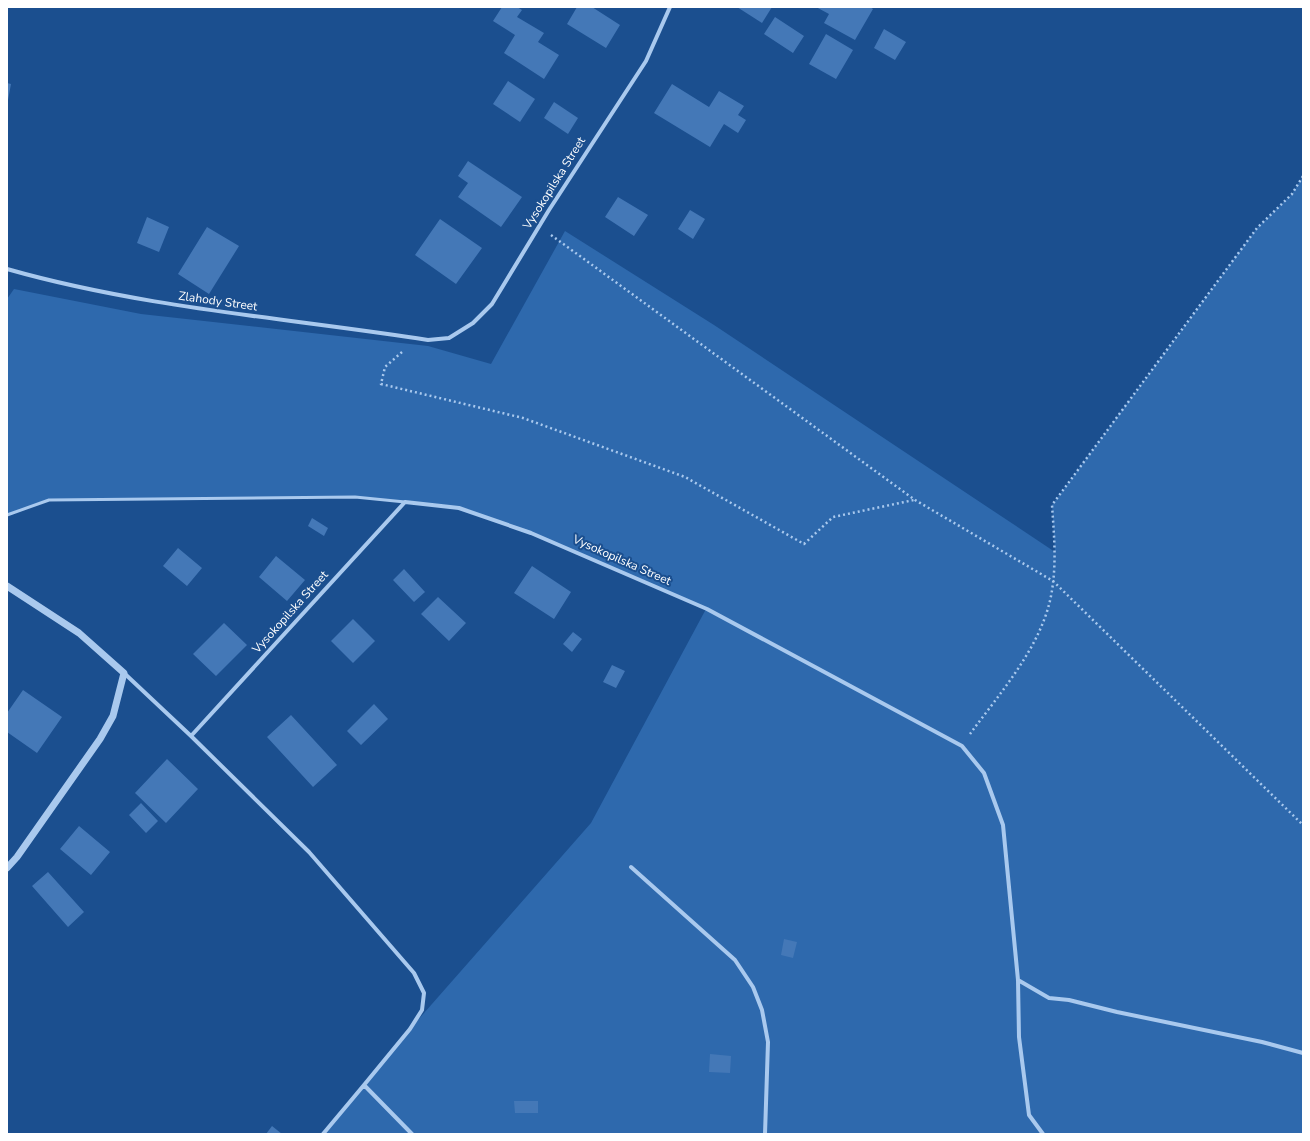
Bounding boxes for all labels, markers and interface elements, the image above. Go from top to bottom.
street label: Vysokopilska Street [519,133,589,233]
street label: Zlahody Street [178,288,259,315]
street label: Vysokopilska Street [569,531,674,589]
street label: Vysokopilska Street [248,567,332,658]

